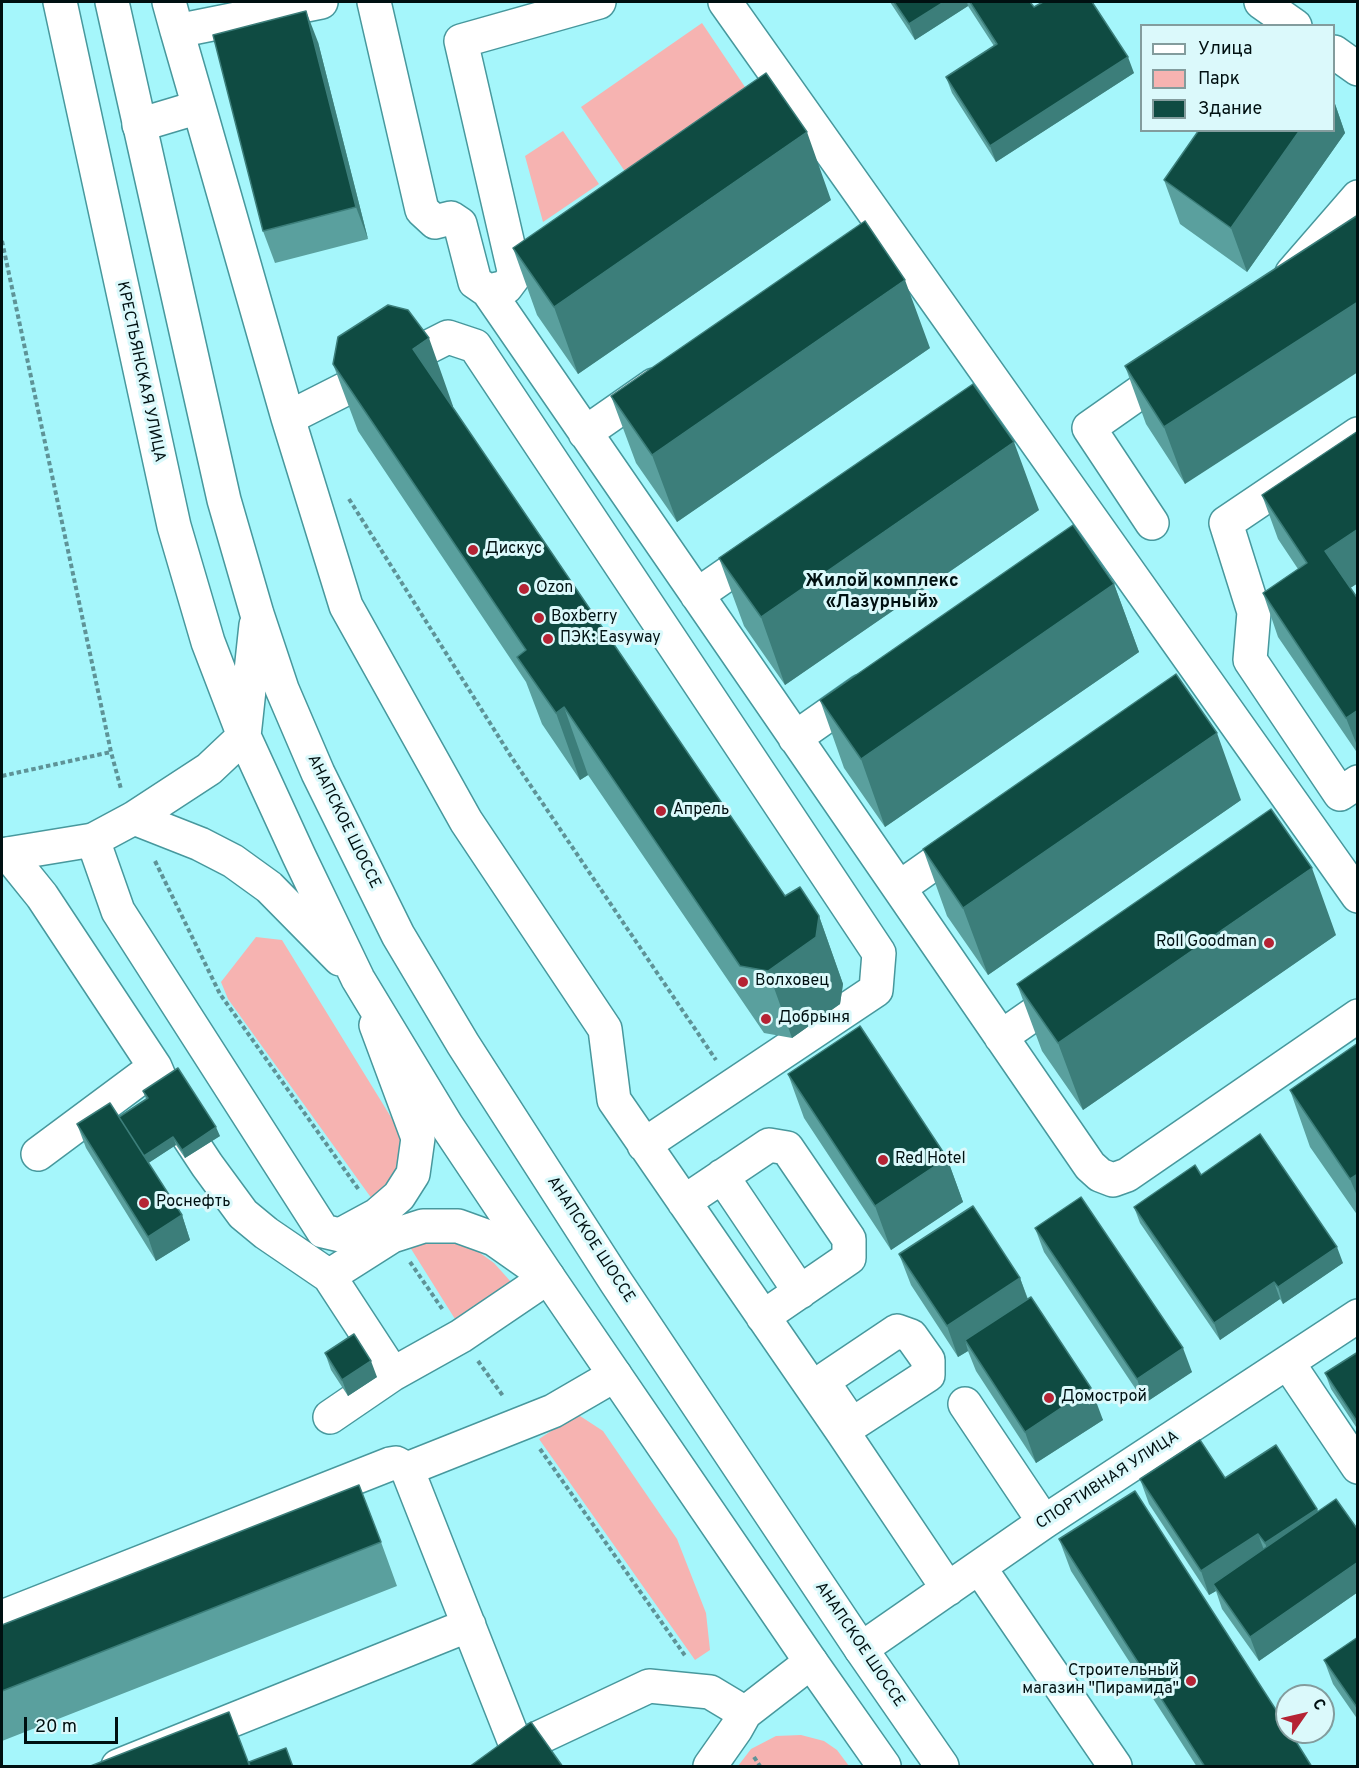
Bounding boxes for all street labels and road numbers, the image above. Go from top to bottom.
street label: КРЕСТЬЯНСКАЯ УЛИЦА [111,280,169,464]
street label: АНАПСКОЕ ШОССЕ [302,752,384,892]
street label: АНАПСКОЕ ШОССЕ [542,1173,638,1307]
street label: СПОРТИВНАЯ УЛИЦА [1033,1428,1183,1534]
street label: АНАПСКОЕ ШОССЕ [810,1579,908,1711]

